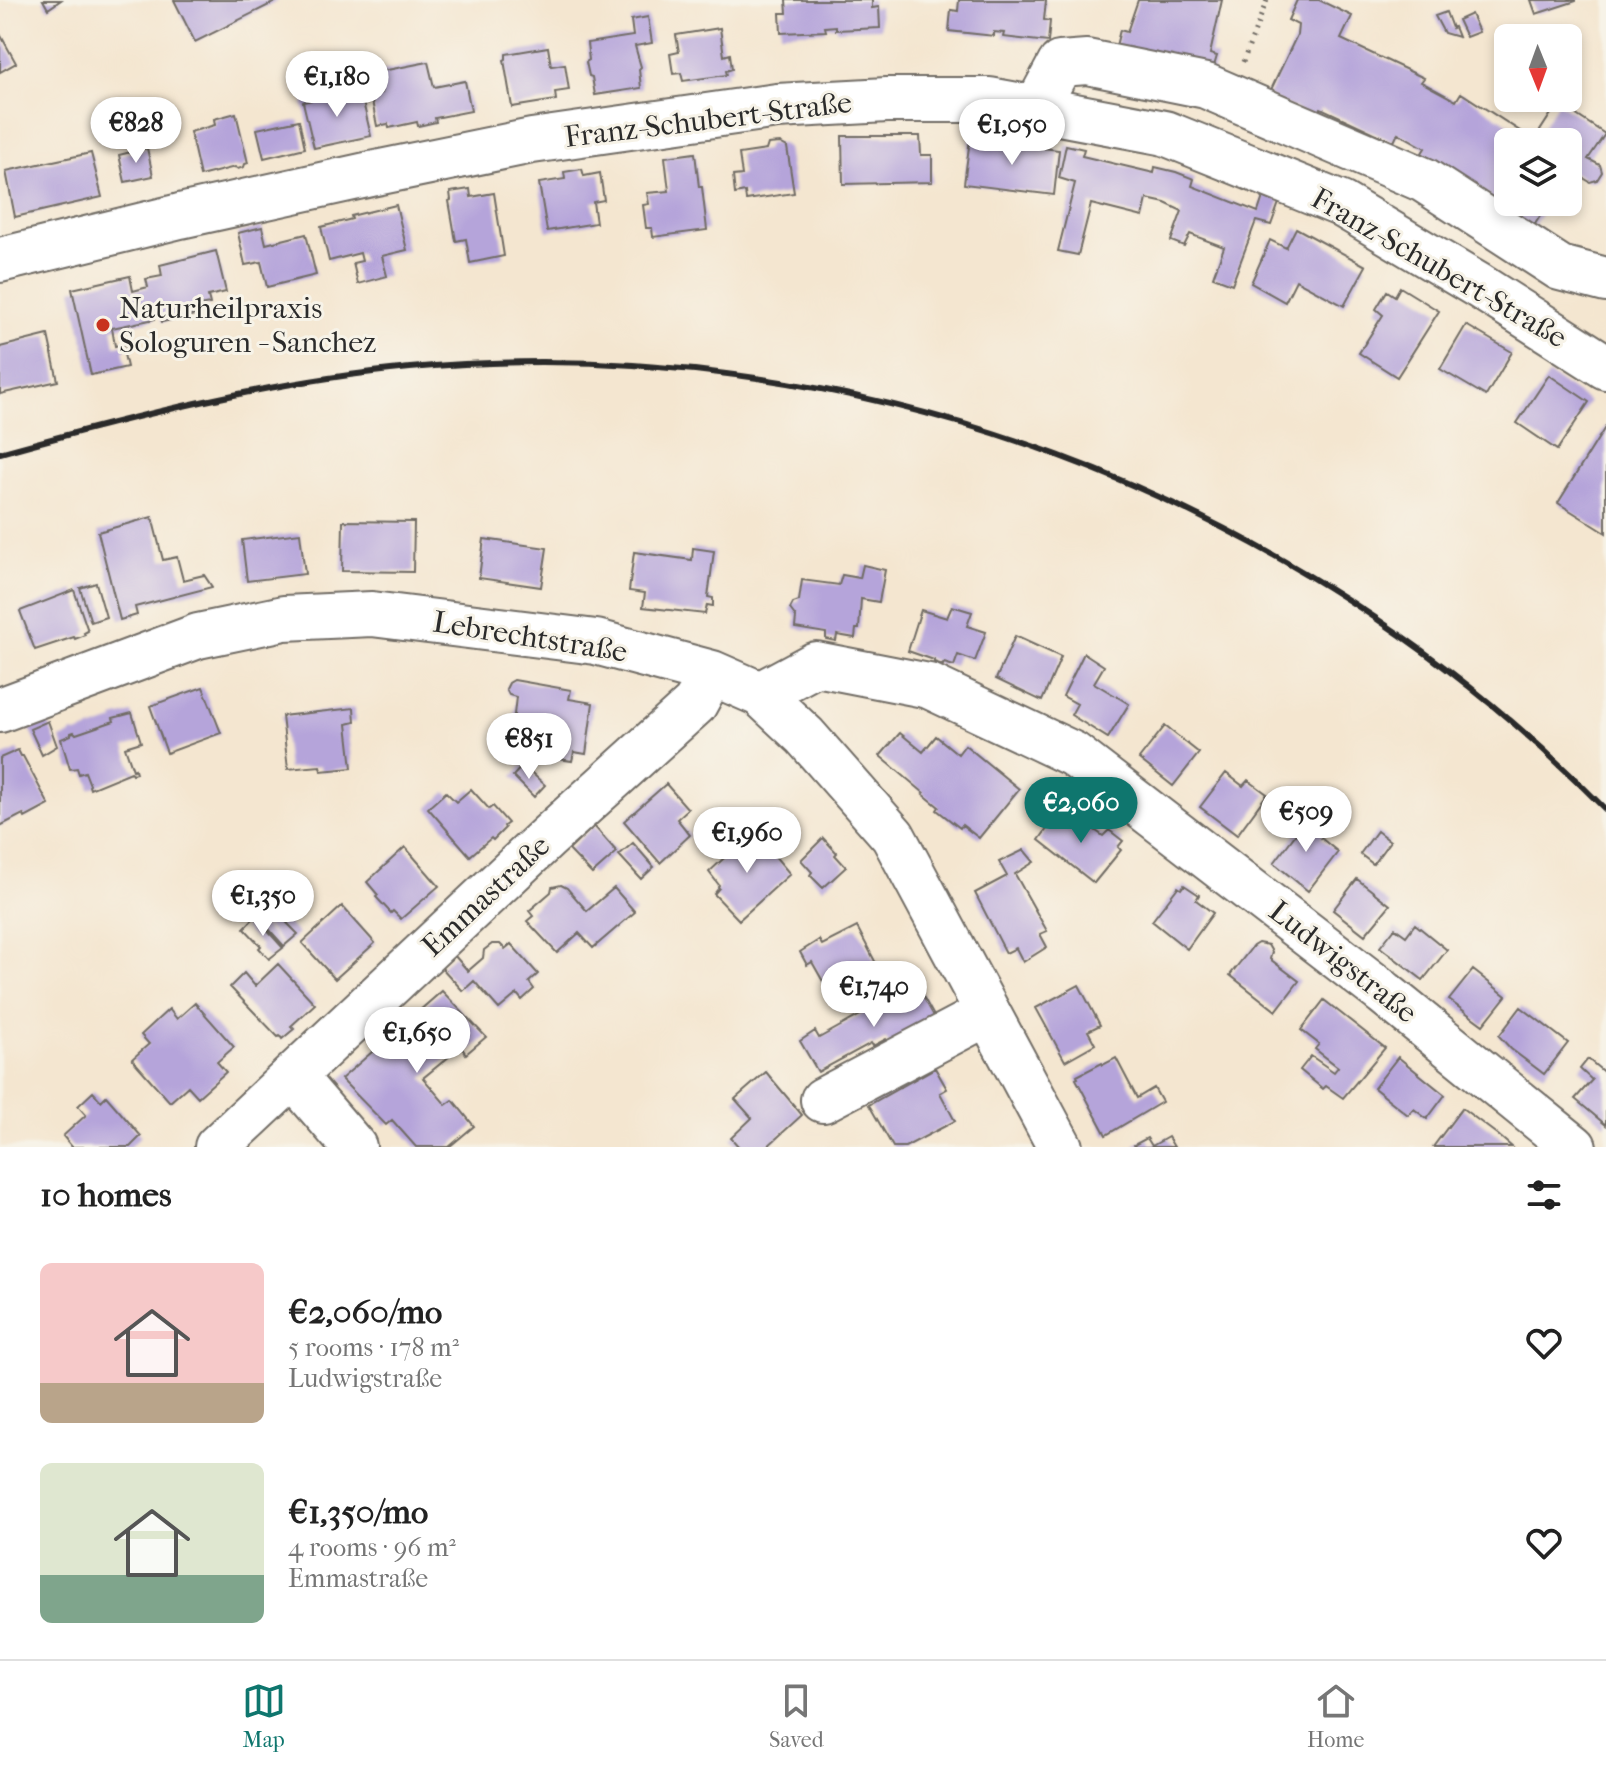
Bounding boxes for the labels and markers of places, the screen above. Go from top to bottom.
pin: €1,180 [272,51,402,119]
pin: €828 [89,97,183,165]
pin: €1,050 [947,99,1077,167]
place label: Naturheilpraxis Sologuren - Sanchez [119,291,376,360]
marker: Naturheilpraxis Sologuren - Sanchez [94,316,112,334]
pin: €851 [482,713,576,781]
pin: €2,060 [1016,777,1146,845]
pin: €509 [1259,786,1353,854]
pin: €1,960 [682,807,812,875]
pin: €1,350 [198,870,328,938]
pin: €1,740 [809,961,939,1029]
pin: €1,650 [352,1007,482,1075]

